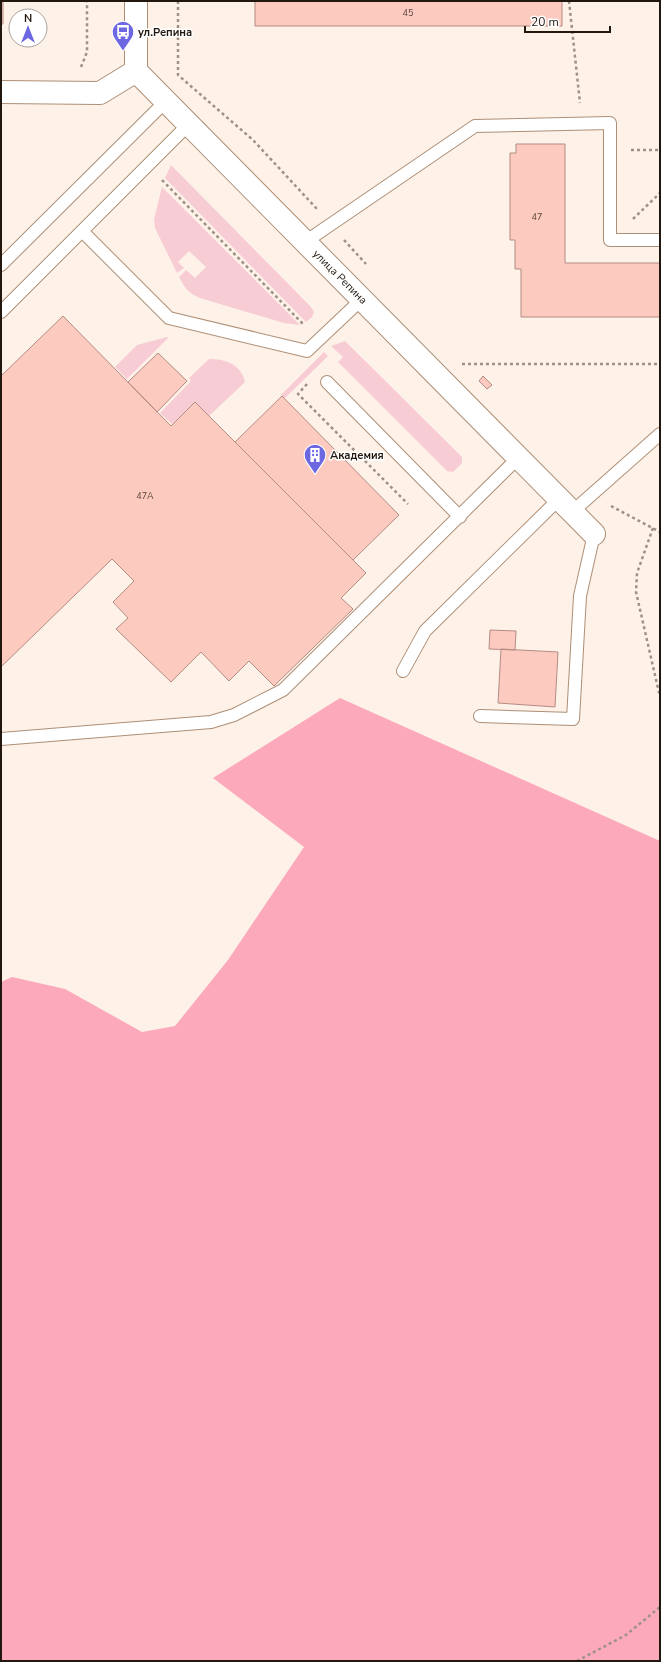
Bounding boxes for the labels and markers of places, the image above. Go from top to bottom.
bus stop icon: ул.Репина [110,19,136,52]
place label: ул.Репина [138,25,192,40]
building icon: Академия [302,442,328,475]
place label: Академия [330,448,384,463]

